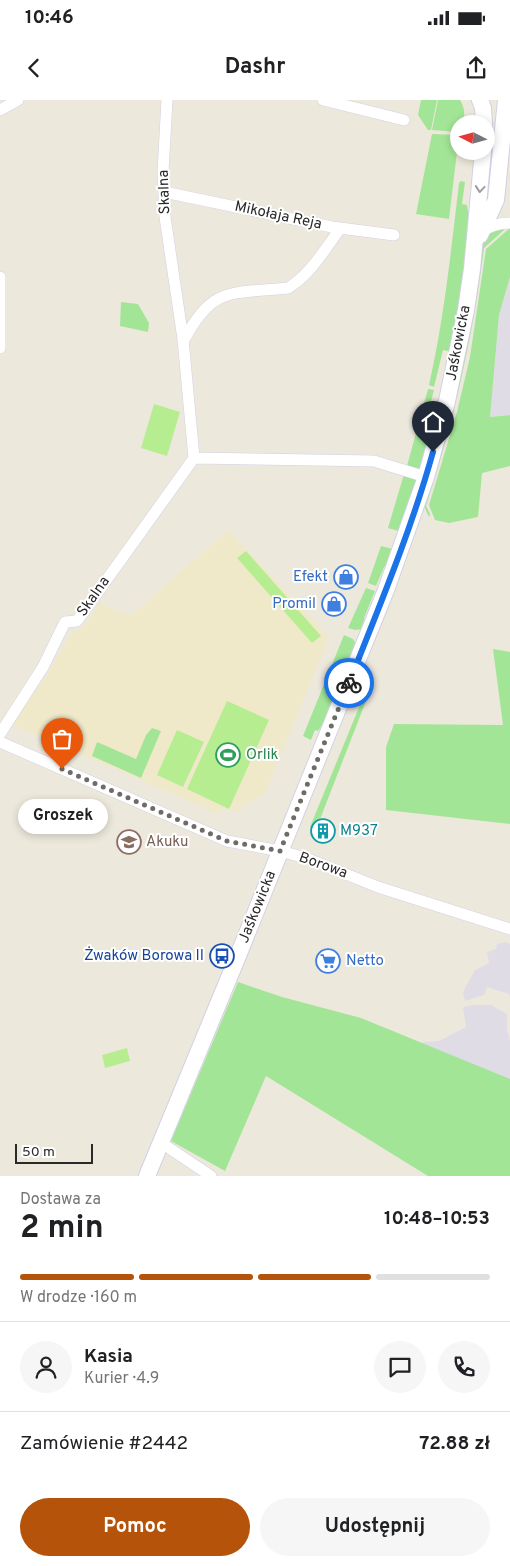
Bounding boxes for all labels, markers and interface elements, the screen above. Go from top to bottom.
text: 10:46 [25,6,74,30]
icon: back [20,54,48,82]
text: Dashr [225,54,285,81]
icon: share [462,54,490,82]
north arrow [450,115,495,160]
map controls [450,115,495,160]
street label: Skalna [155,169,175,215]
one-way arrow [474,186,485,194]
street label: Mikołaja Reja [233,197,323,235]
street label: Jaśkowicka [442,304,476,382]
pin [412,401,454,452]
icon: home [419,408,447,436]
shop icon: Efekt [333,564,359,590]
place label: Efekt [293,568,328,587]
street label: Skalna [73,573,115,621]
shop icon: Promil [321,591,347,617]
place label: Promil [272,595,316,614]
courier [324,658,374,708]
icon: bike [335,669,363,697]
pin [41,718,83,769]
icon: bag [48,725,76,753]
sports icon: Orlik [215,742,241,768]
place label: Orlik [246,746,279,765]
callout: Groszek [17,799,107,834]
text: Groszek [33,806,93,826]
building icon: M937 [310,818,336,844]
place label: M937 [340,822,378,841]
school or university icon: Akuku [116,829,142,855]
place label: Akuku [146,833,189,852]
street label: Borowa [296,848,350,884]
street label: Jaśkowicka [235,868,281,946]
bus stop icon: Żwaków Borowa II [209,943,235,969]
place label: Żwaków Borowa II [84,946,204,966]
supermarket icon: Netto [315,948,341,974]
place label: Netto [346,952,384,971]
scale bar [15,1141,92,1164]
text: 50 m [22,1144,55,1161]
text: Dostawa za [20,1190,101,1210]
text: 10:48–10:53 [384,1207,490,1231]
text: 2 min [20,1209,104,1249]
text: W drodze · 160 m [20,1288,137,1308]
button: person [20,1341,72,1393]
button: chat [374,1341,426,1393]
button: phone [438,1341,490,1393]
text: Kasia [84,1345,133,1369]
text: Kurier · 4.9 [84,1369,159,1389]
text: Zamówienie #2442 [20,1432,188,1456]
text: 72.88 zł [419,1432,490,1456]
button: Pomoc [20,1498,250,1556]
button: Udostępnij [260,1498,490,1556]

